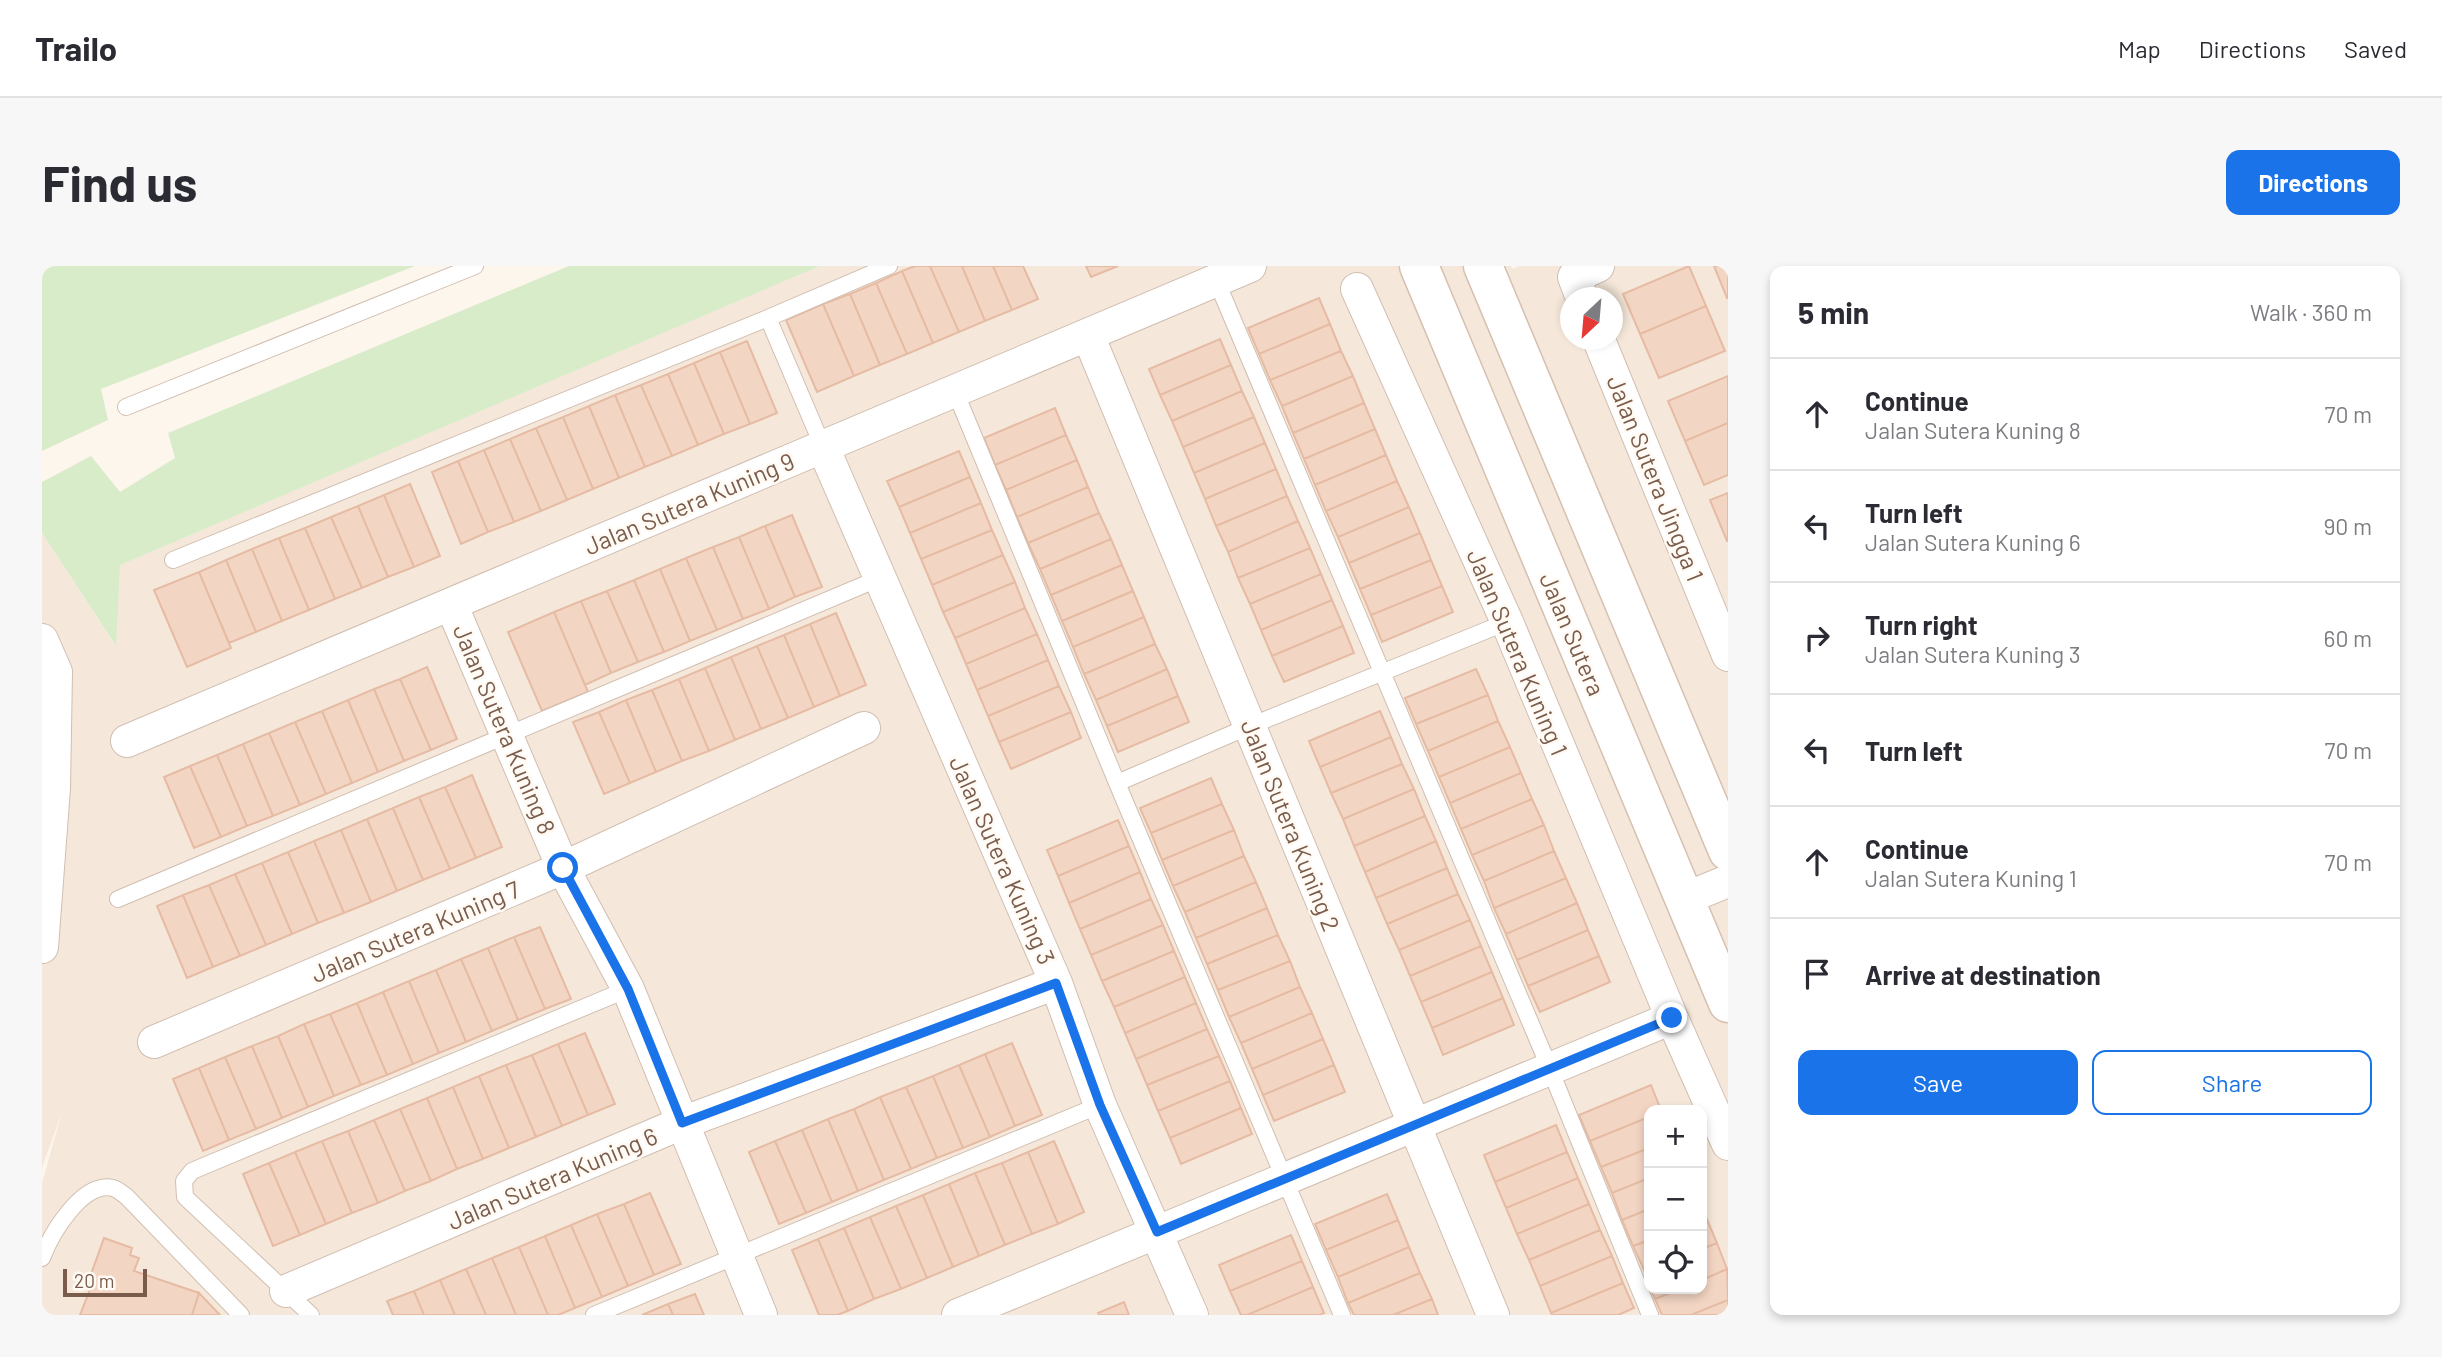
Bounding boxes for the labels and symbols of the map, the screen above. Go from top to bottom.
north arrow [1560,287,1623,350]
street label: Jalan Sutera Jingga 1 [1601,371,1711,585]
street label: Jalan Sutera Kuning 9 [580,446,798,560]
street label: Jalan Sutera Kuning 1 [1461,545,1575,759]
street label: Jalan Sutera [1534,568,1612,700]
street label: Jalan Sutera Kuning 8 [448,620,562,838]
street label: Jalan Sutera Kuning 2 [1235,715,1347,935]
street label: Jalan Sutera Kuning 3 [944,751,1062,969]
route start [547,852,578,883]
street label: Jalan Sutera Kuning 7 [306,874,524,988]
route end [1656,1002,1687,1033]
street label: Jalan Sutera Kuning 6 [443,1121,661,1235]
scale bar [63,1266,147,1298]

